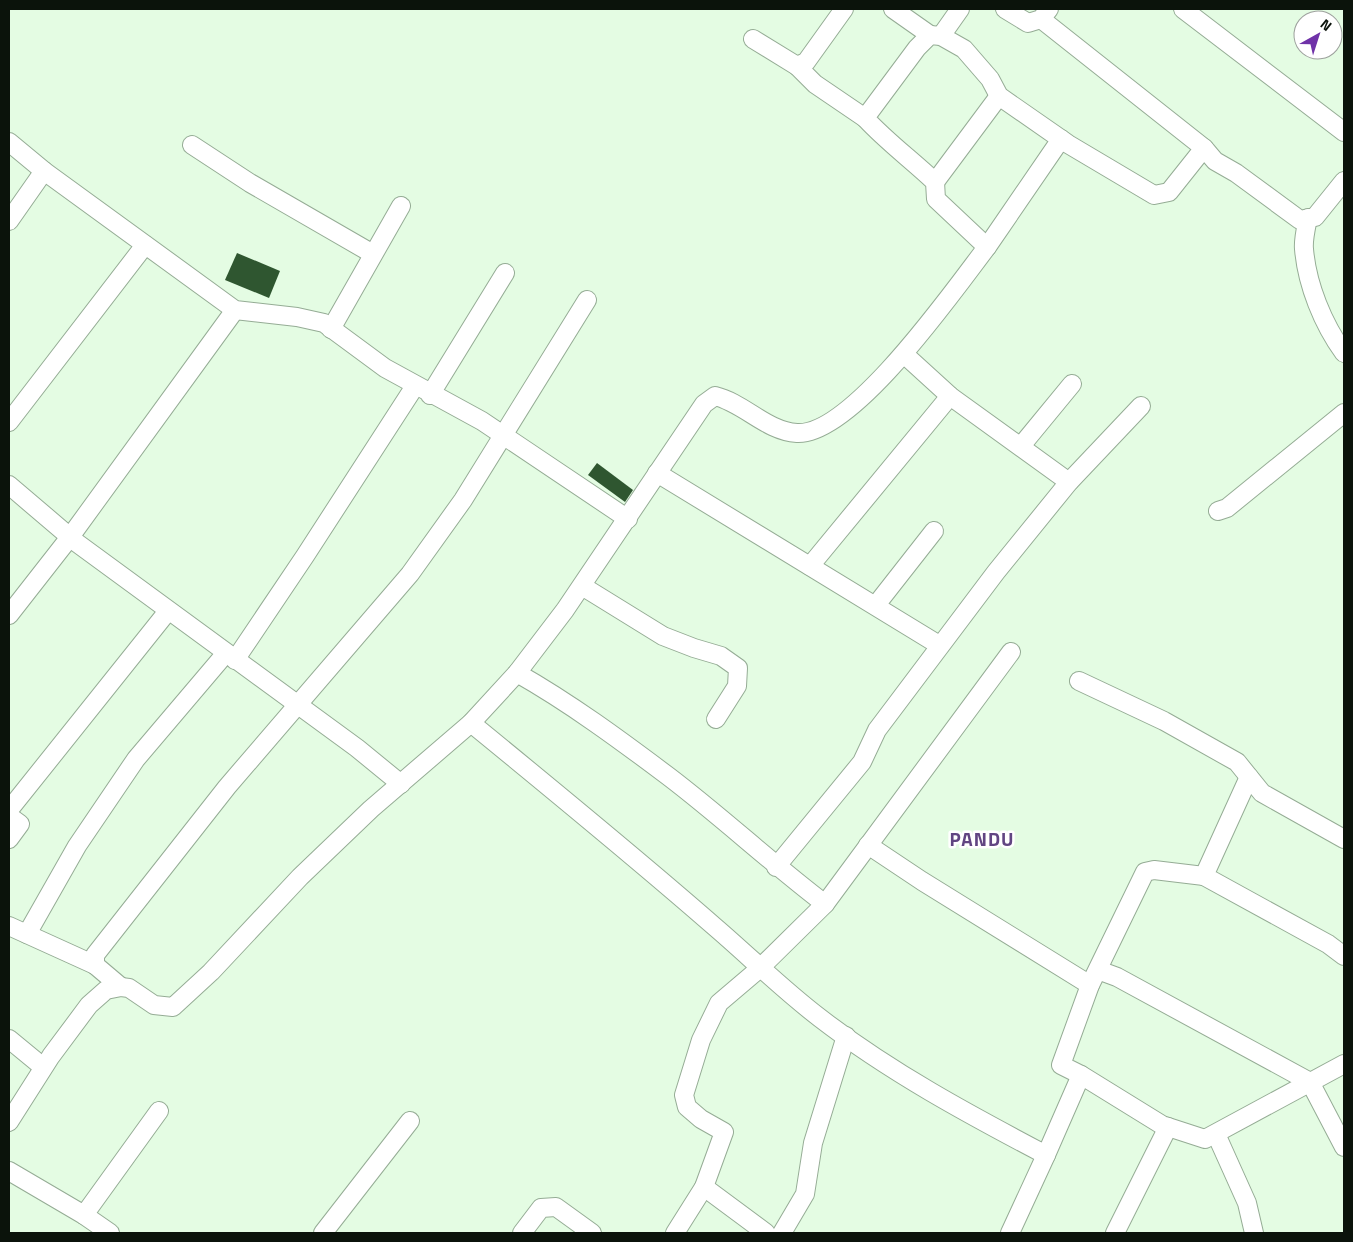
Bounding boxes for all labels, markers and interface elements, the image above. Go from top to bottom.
north arrow [1293,10,1343,60]
text: N [1316,13,1337,36]
district label: PANDU [950,824,1014,853]

